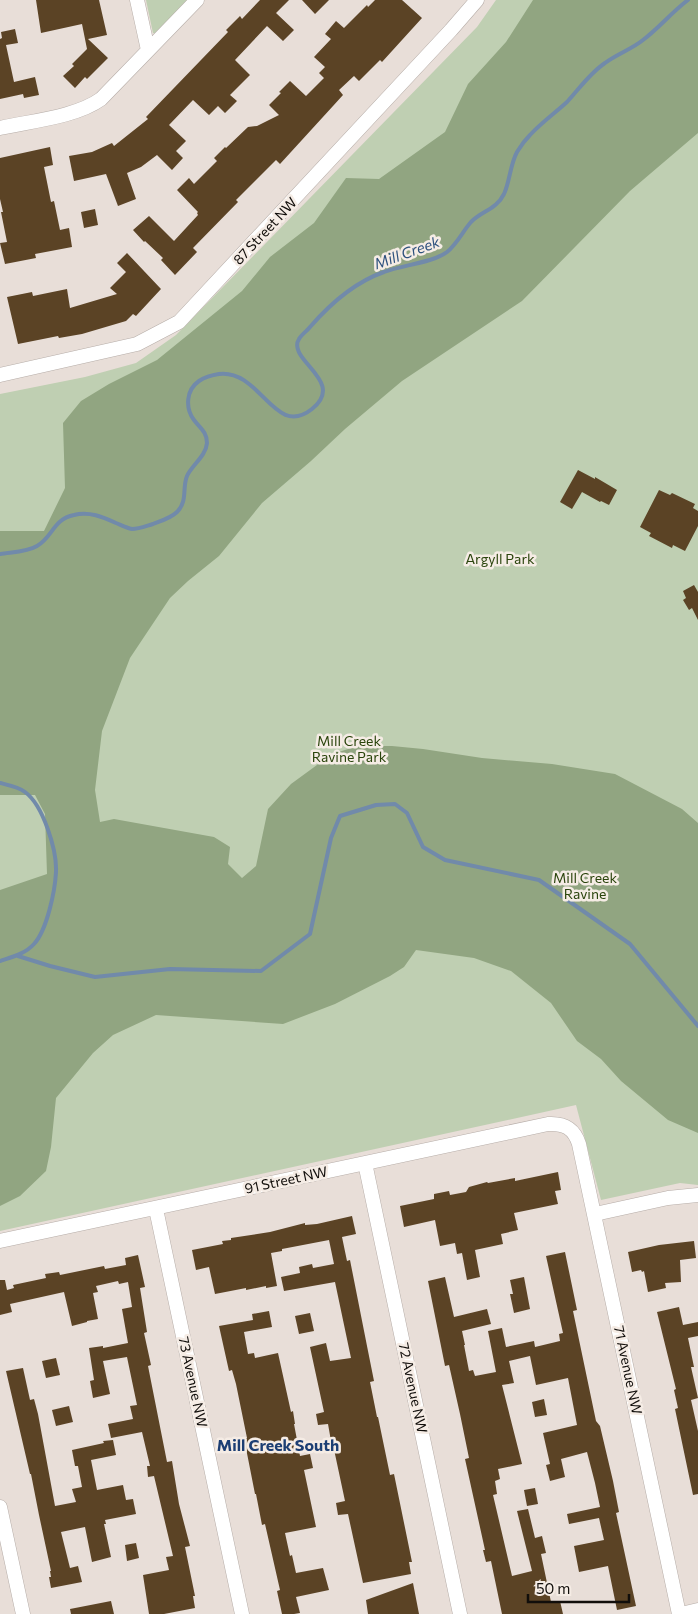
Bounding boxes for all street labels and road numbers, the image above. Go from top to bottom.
street label: 87 Street NW [229,194,300,268]
street label: 91 Street NW [243,1162,329,1197]
street label: 71 Avenue NW [611,1324,646,1416]
street label: 73 Avenue NW [176,1335,211,1429]
street label: 72 Avenue NW [396,1341,431,1435]

